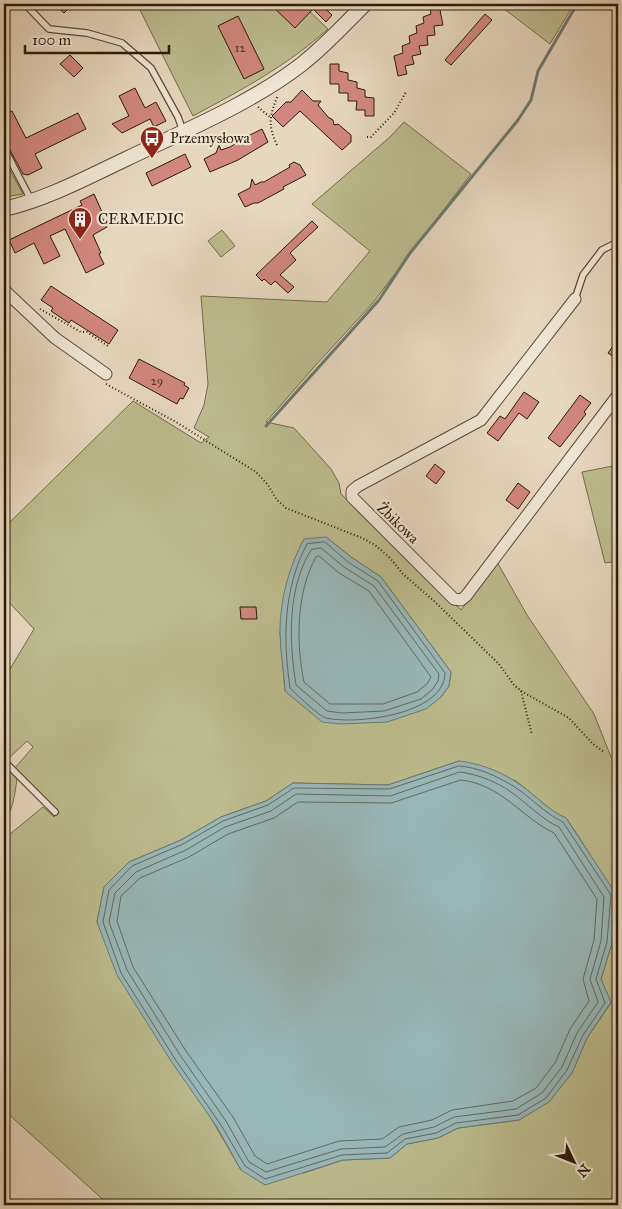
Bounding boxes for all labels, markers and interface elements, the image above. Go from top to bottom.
scale bar [25,22,169,54]
text: 100 m [32,31,72,49]
house number: 12 [235,41,245,55]
bus stop icon: Przemysłowa [139,125,165,159]
place label: Przemysłowa [170,129,251,147]
building icon: CERMEDIC [67,206,93,240]
place label: CERMEDIC [98,210,184,228]
house number: 29 [151,374,163,388]
street label: Żbikowa [373,499,423,548]
north arrow [550,1136,600,1186]
text: N [573,1160,593,1181]

